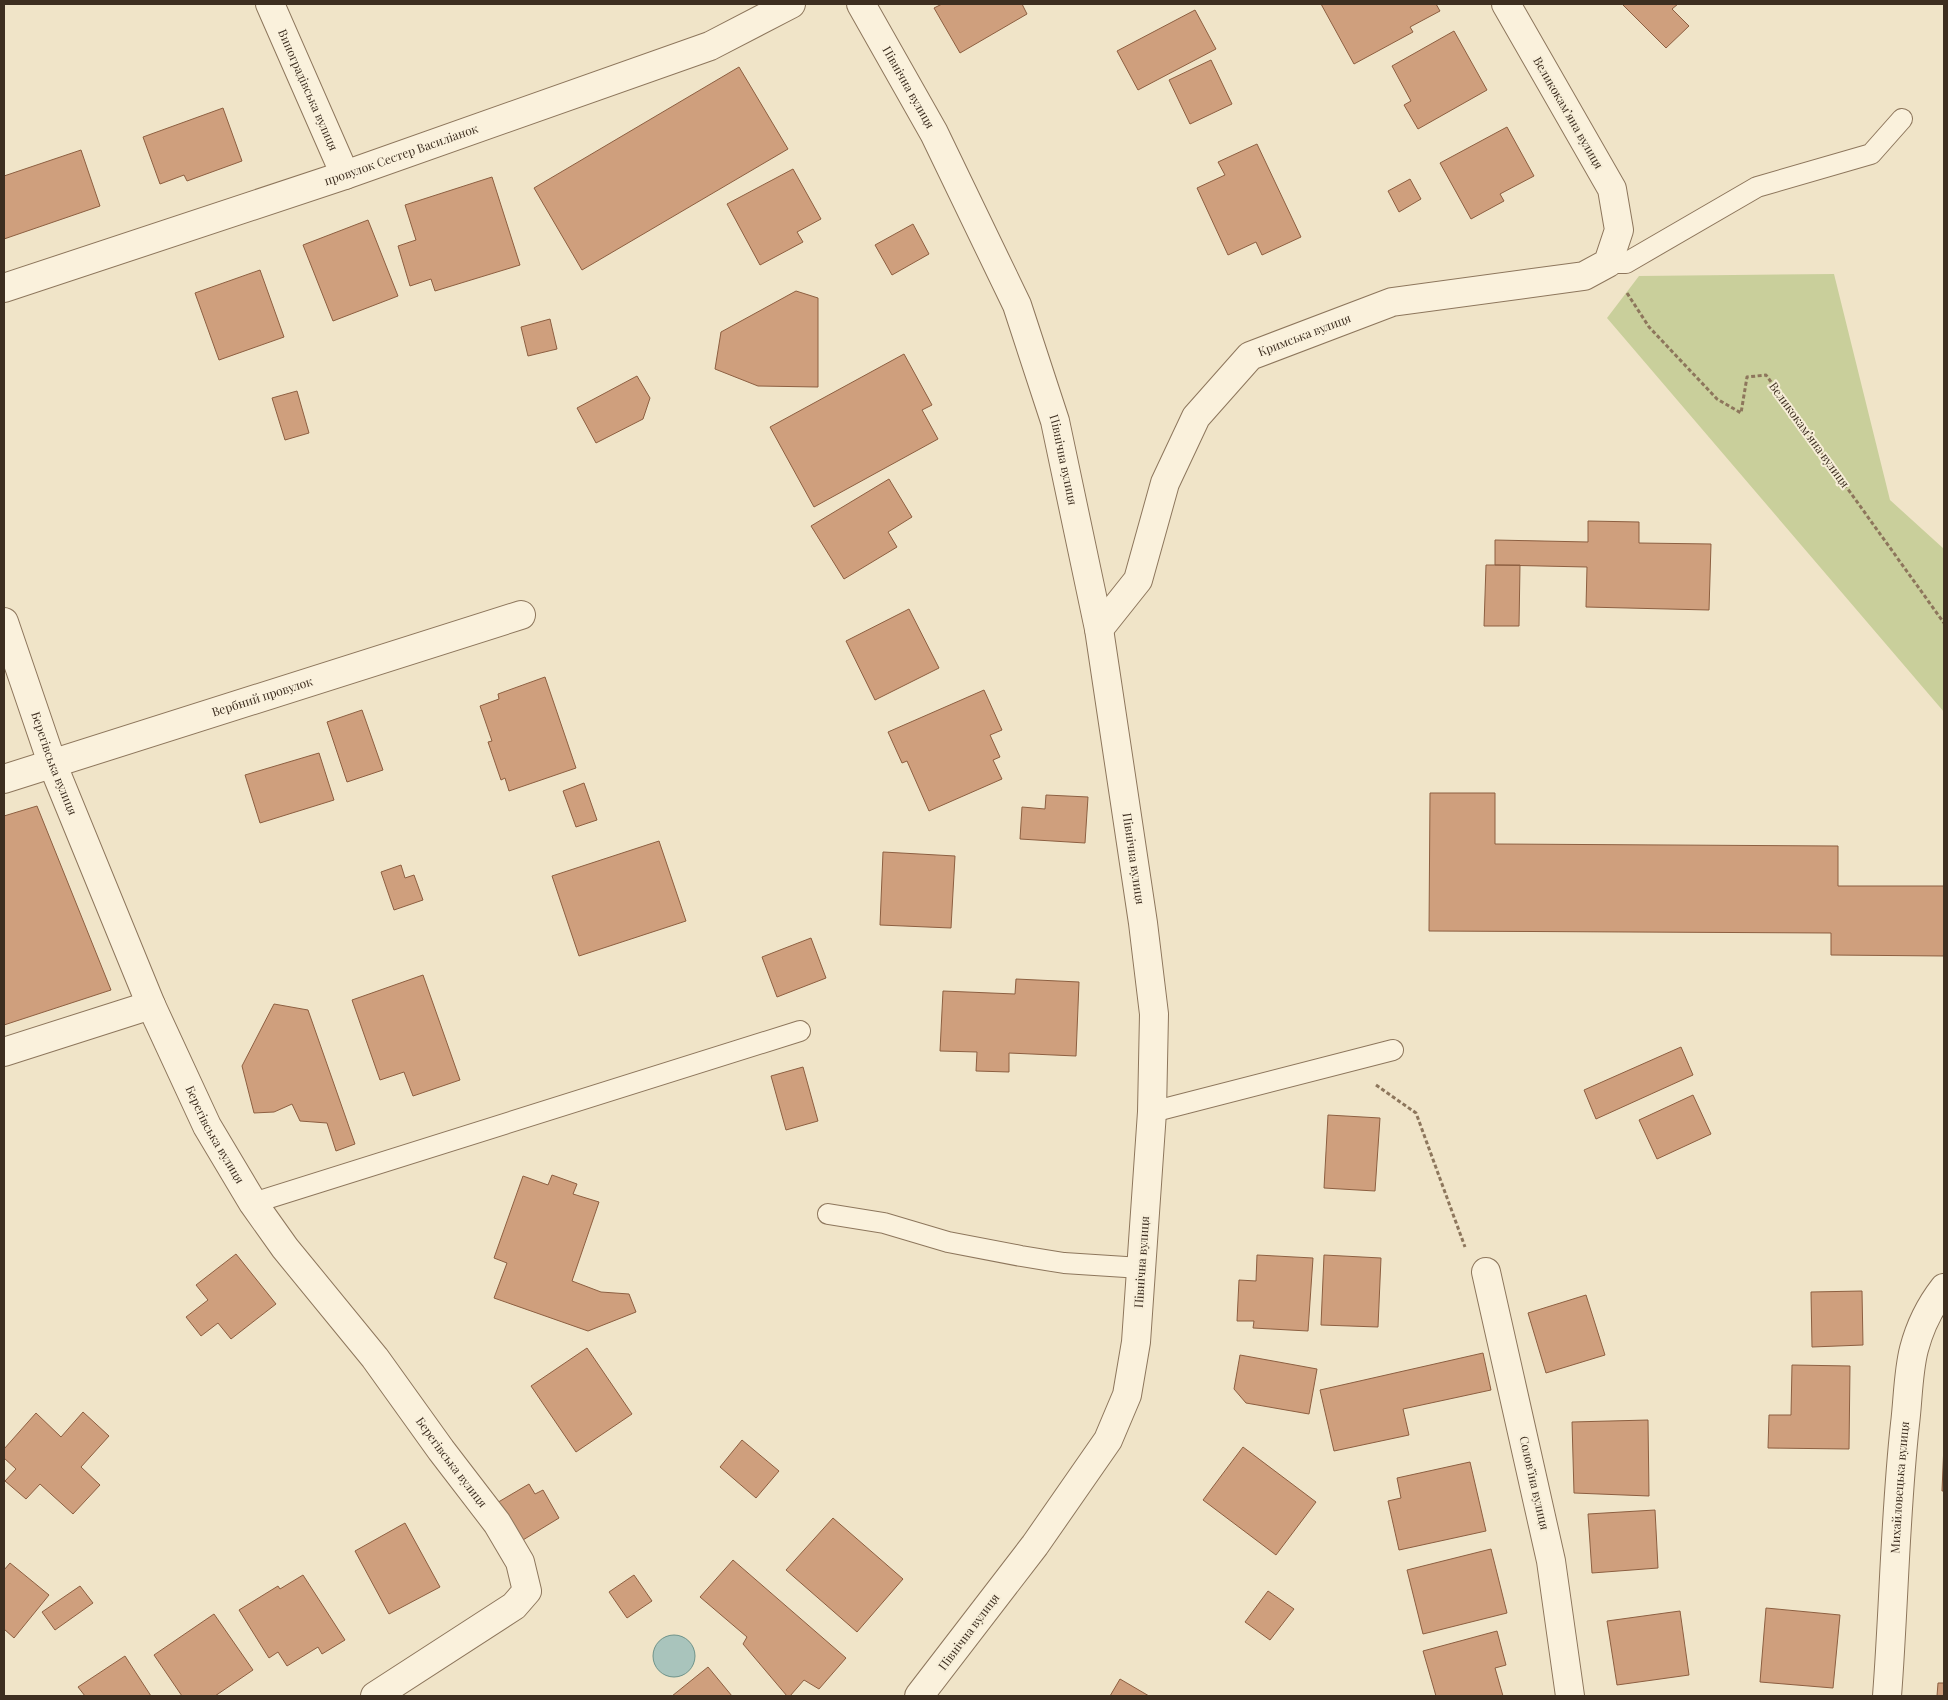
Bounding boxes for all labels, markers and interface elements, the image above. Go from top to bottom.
street label: Виноградівська вулиця [275,26,343,153]
street label: Північна вулиця [879,43,939,132]
street label: Великокамʼяна вулиця [1530,54,1608,172]
street label: провулок Сестер Василіанок [322,120,480,188]
street label: Кримська вулиця [1255,309,1353,359]
street label: Великокамʼяна вулиця [1766,378,1854,491]
street label: Північна вулиця [1046,412,1082,507]
street label: Вербний провулок [210,673,315,720]
street label: Берегівська вулиця [28,709,82,818]
street label: Північна вулиця [1120,812,1149,906]
street label: Берегівська вулиця [182,1083,249,1187]
street label: Північна вулиця [1130,1215,1152,1309]
street label: Берегівська вулиця [413,1413,491,1511]
street label: Михайловецька вулиця [1886,1420,1912,1554]
street label: Соловʼїна вулиця [1516,1434,1554,1532]
street label: Північна вулиця [934,1589,1003,1673]

